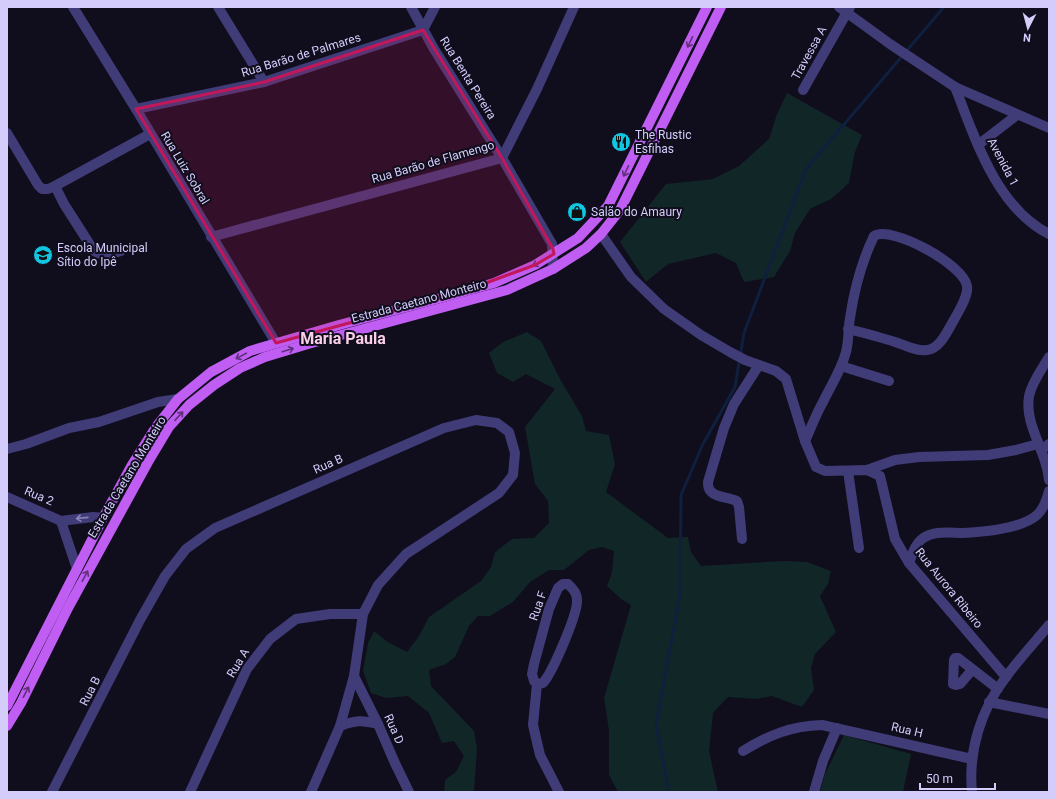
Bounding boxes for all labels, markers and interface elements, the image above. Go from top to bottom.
north arrow [1008,8,1048,48]
street label: Travessa A [789,24,829,82]
street label: Rua Barão de Palmares [240,30,362,80]
text: N [1022,31,1032,44]
street label: Rua Benta Pereira [437,34,499,122]
one-way arrow [686,36,693,48]
place label: The Rustic Esfihas [635,128,691,156]
street label: Rua Luiz Sobral [158,129,212,207]
restaurant icon: The Rustic Esfihas [610,131,632,153]
street label: Avenida 1 [985,136,1021,188]
street label: Rua Barão de Flamengo [370,138,496,186]
one-way arrow [622,165,629,177]
shop icon: Salão do Amaury [566,201,588,223]
place label: Salão do Amaury [591,205,682,219]
place label: Escola Municipal Sítio do Ipê [57,241,148,269]
school or university icon: Escola Municipal Sítio do Ipê [32,244,54,266]
one-way arrow [533,259,545,267]
street label: Estrada Caetano Monteiro [350,276,488,326]
district label: Maria Paula [300,329,386,348]
one-way arrow [282,346,295,353]
one-way arrow [236,352,248,360]
one-way arrow [174,411,184,421]
street label: Estrada Caetano Monteiro [85,414,169,540]
street label: Rua B [311,451,345,477]
street label: Rua 2 [22,484,56,508]
one-way arrow [76,515,89,522]
street label: Rua Aurora Ribeiro [912,545,986,631]
one-way arrow [82,570,89,582]
street label: Rua F [526,589,550,623]
street label: Rua A [224,646,252,680]
street label: Rua B [77,674,103,708]
one-way arrow [23,686,31,698]
street label: Rua D [381,712,407,746]
street label: Rua H [890,720,924,740]
scale bar [920,765,995,791]
text: 50 m [926,772,953,786]

